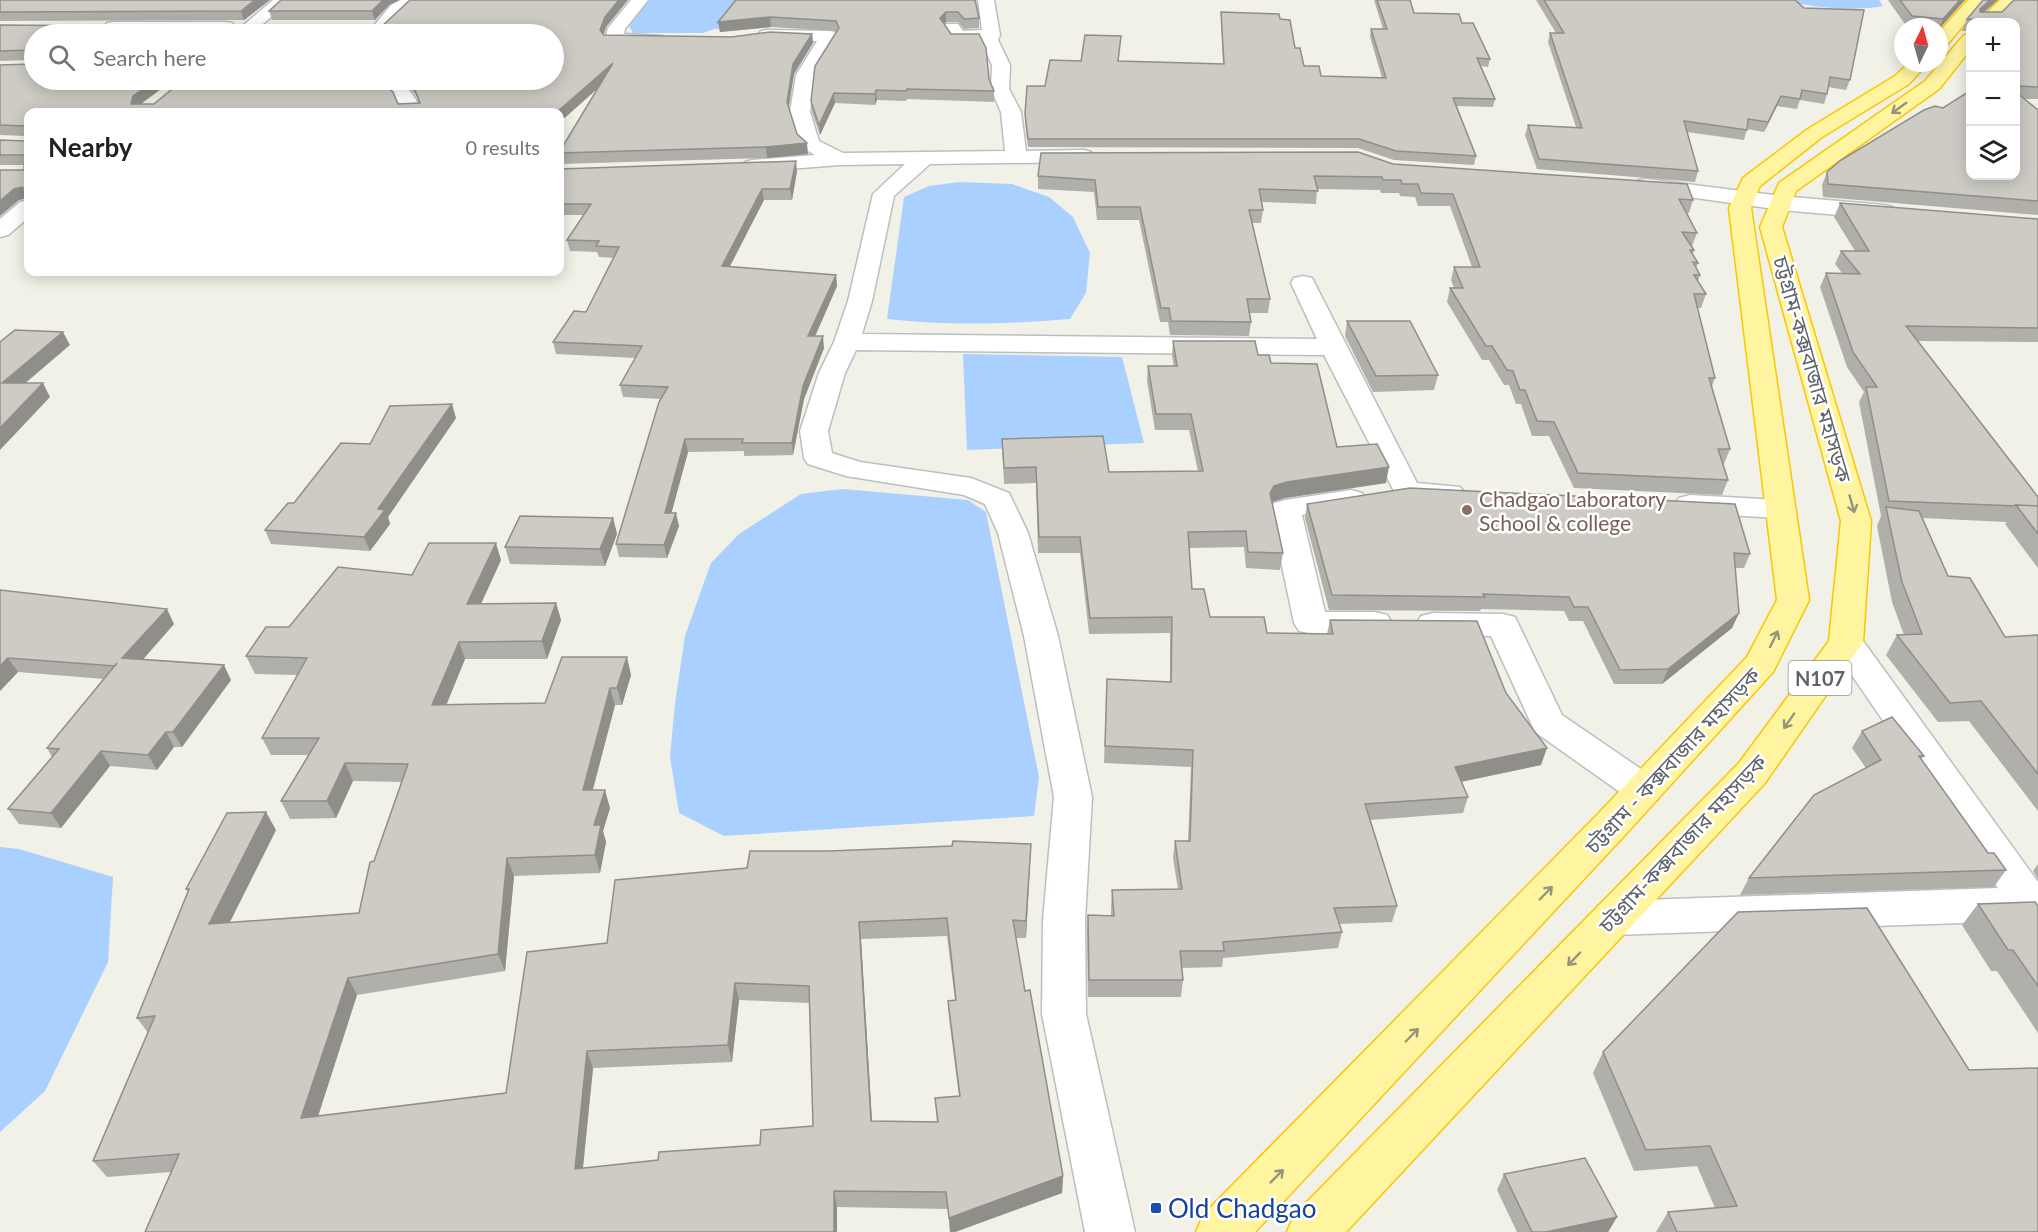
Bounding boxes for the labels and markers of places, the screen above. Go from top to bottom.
place label: Chadgao Laboratory School & college [1479,486,1666,535]
marker: Chadgao Laboratory School & college [1460,503,1474,517]
place label: Old Chadgao [1168,1192,1316,1224]
marker: Old Chadgao [1149,1201,1163,1215]

